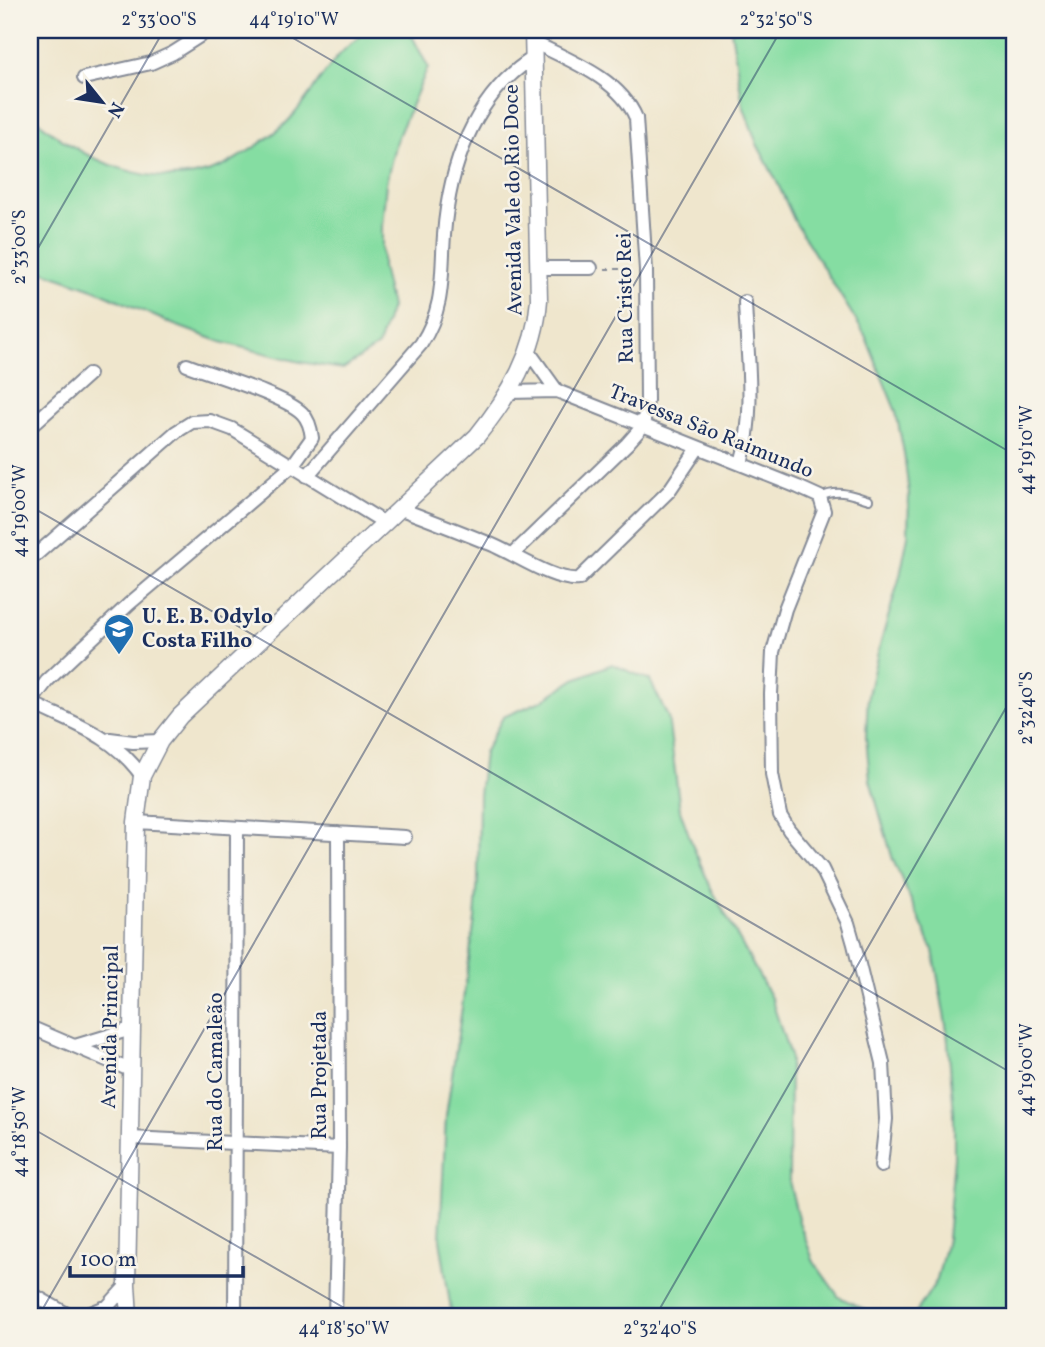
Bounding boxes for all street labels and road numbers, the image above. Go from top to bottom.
street label: Avenida Vale do Rio Doce [497,84,531,316]
street label: Rua Cristo Rei [610,232,642,364]
street label: Travessa São Raimundo [604,378,818,486]
street label: Avenida Principal [95,945,127,1109]
street label: Rua do Camaleão [202,992,231,1152]
street label: Rua Projetada [306,1010,335,1140]

